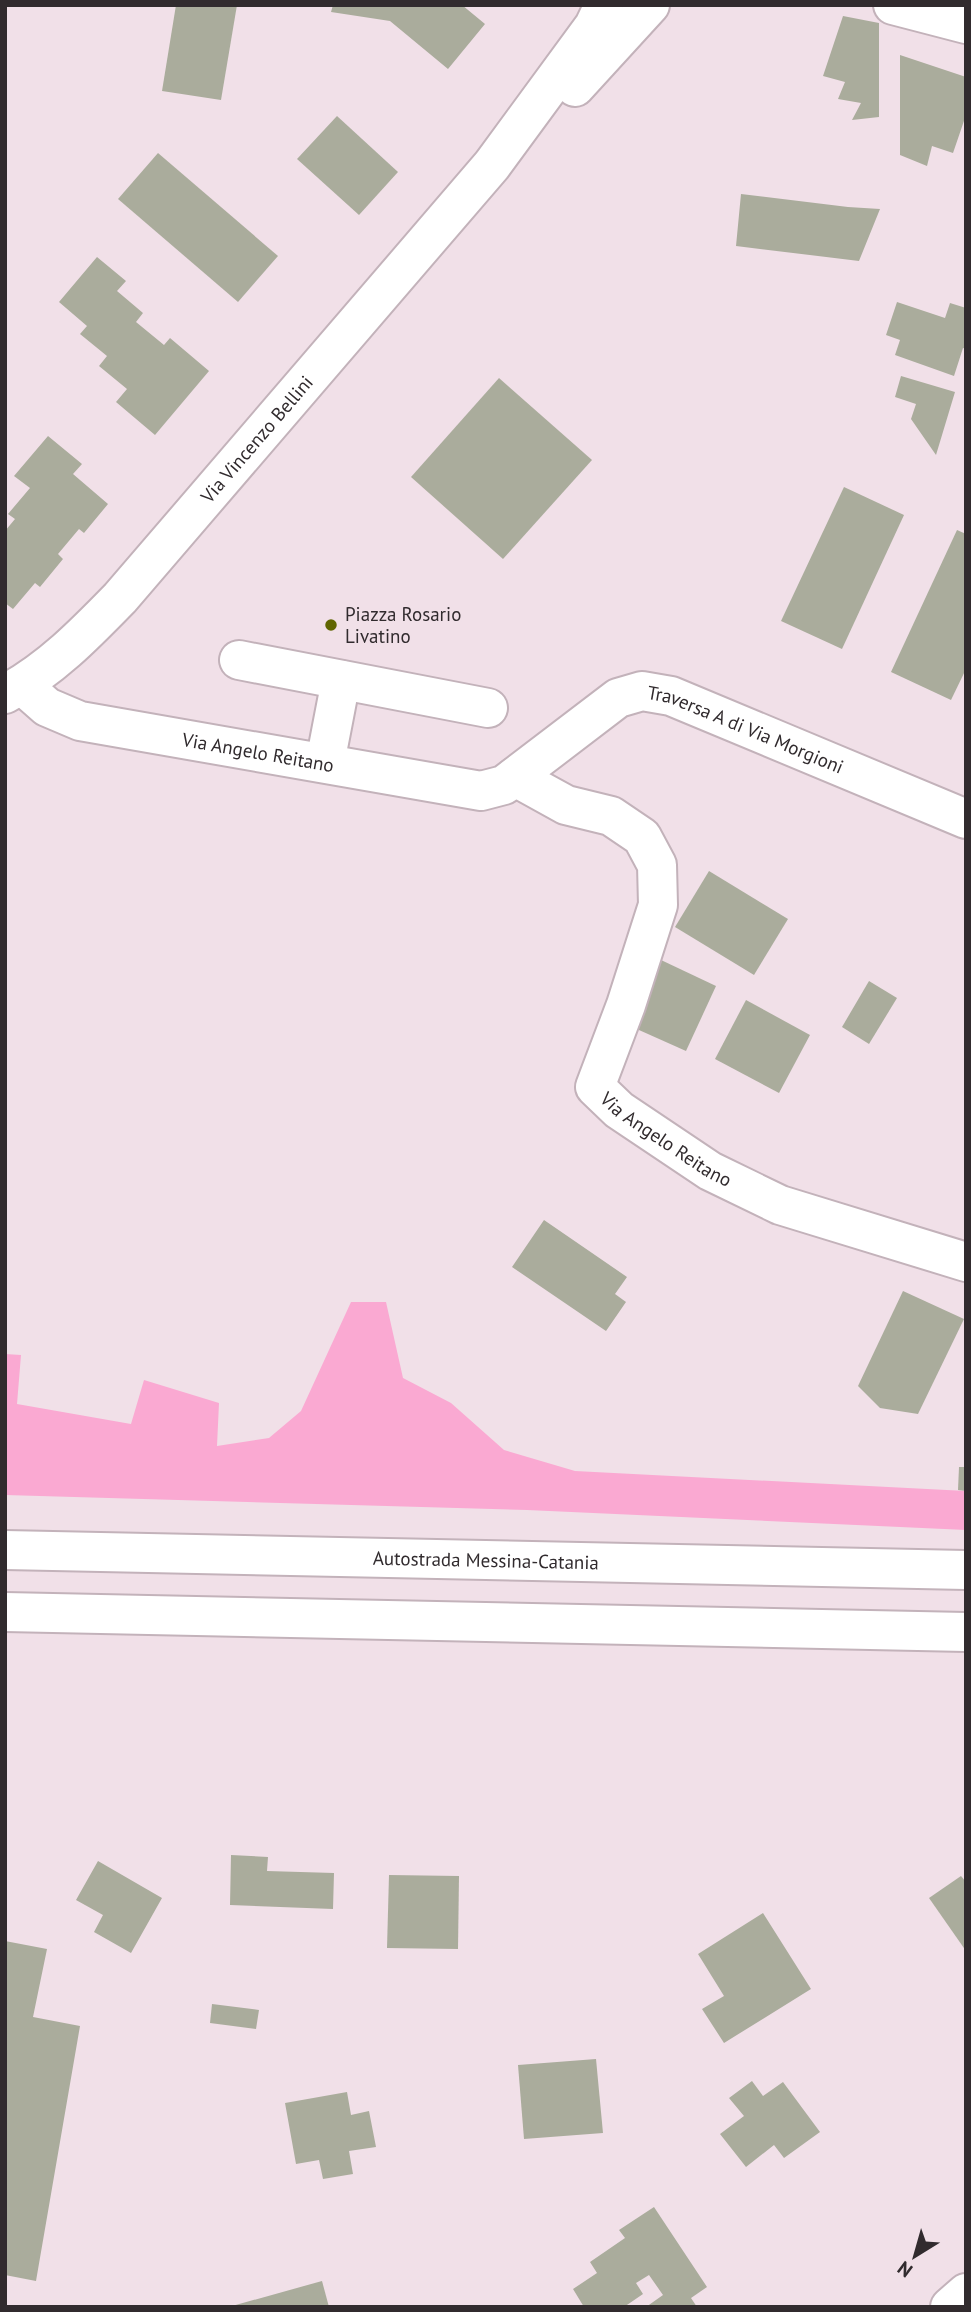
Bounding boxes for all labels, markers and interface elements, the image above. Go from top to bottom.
street label: Via Vincenzo Bellini [195,370,318,508]
place label: Piazza Rosario Livatino [345,602,461,648]
marker: Piazza Rosario Livatino [323,617,339,633]
street label: Traversa A di Via Morgioni [646,680,847,779]
street label: Via Angelo Reitano [179,727,336,777]
street label: Via Angelo Reitano [594,1086,736,1192]
street label: Autostrada Messina-Catania [373,1546,599,1574]
north arrow [880,2221,950,2291]
text: N [893,2256,917,2283]

